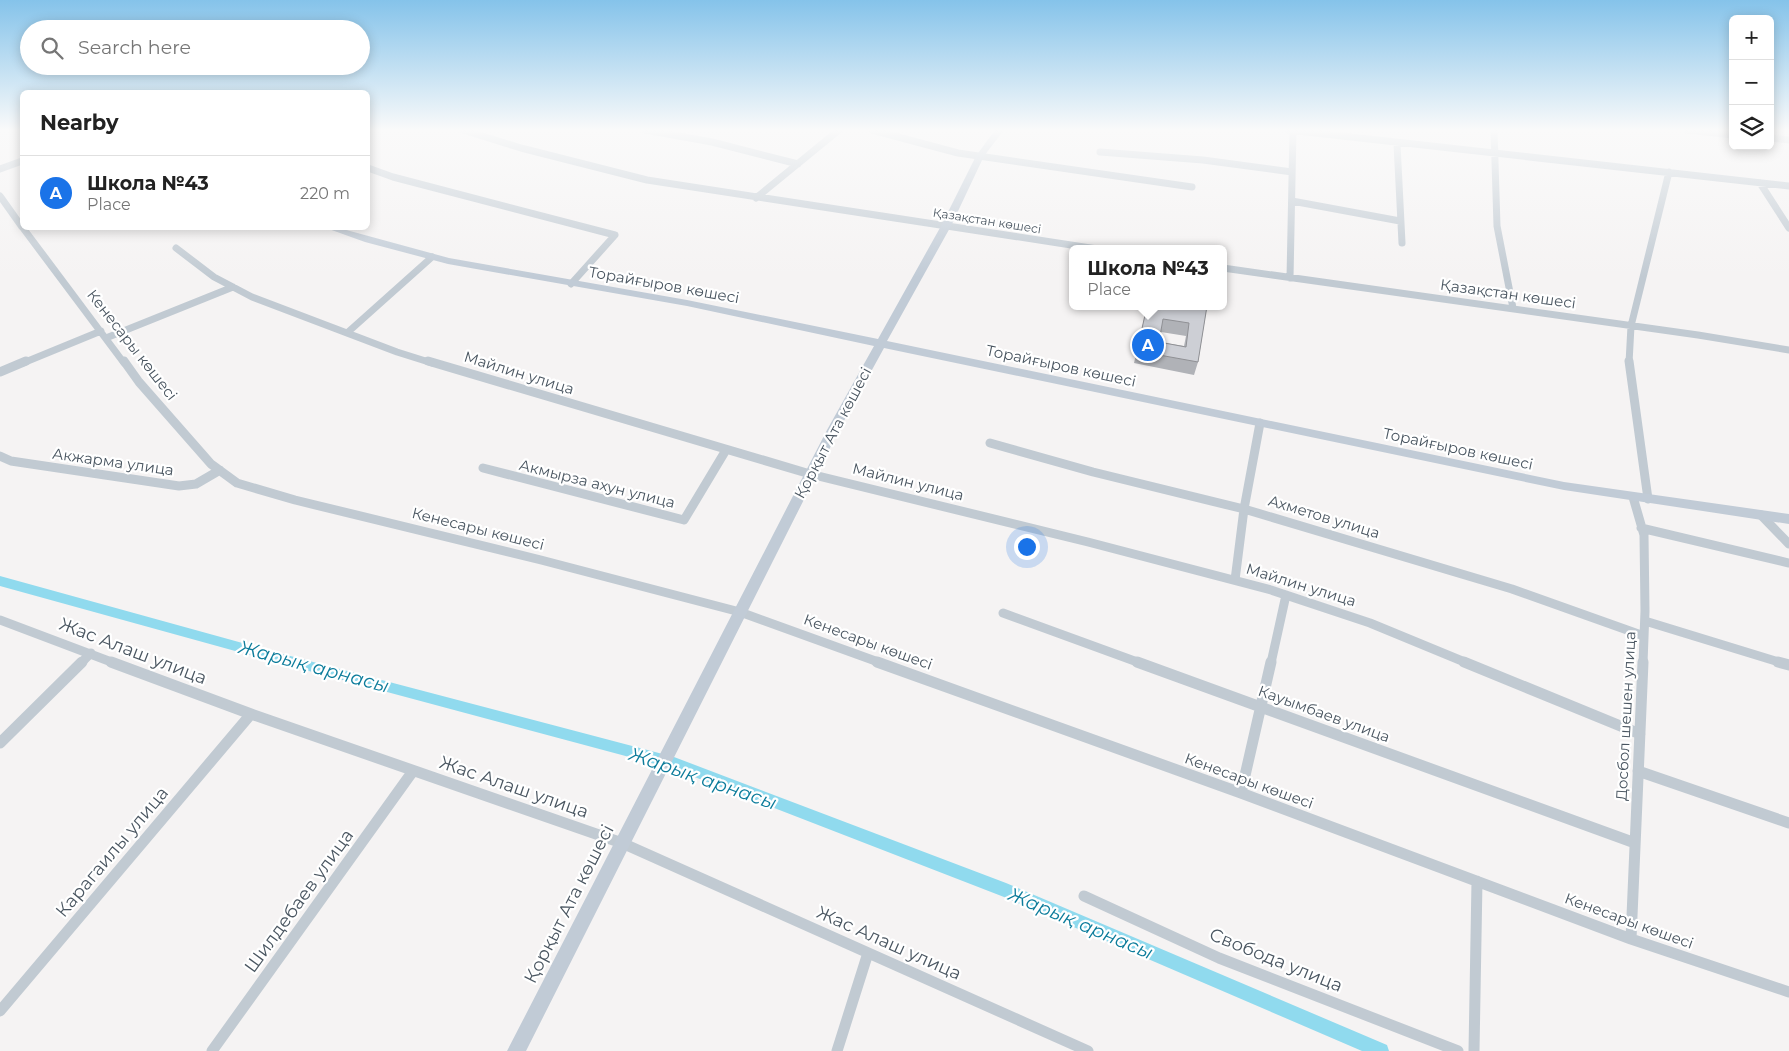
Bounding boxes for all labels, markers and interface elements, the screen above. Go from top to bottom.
map controls [1729,15,1774,150]
button: + [1729,15,1774,60]
search box [20,20,370,75]
icon: search [38,34,66,62]
text: Search here [78,36,191,59]
button: − [1729,60,1774,105]
button: layers [1729,105,1774,150]
text: Nearby [40,110,119,135]
text: Школа №43 [87,172,209,195]
text: A [50,184,62,203]
text: 220 m [300,184,350,203]
text: Place [87,195,131,214]
street label: Қазақстан көшесі [932,205,1042,236]
popup [1069,245,1227,310]
text: Школа №43 [1087,257,1209,280]
street label: Торайғыров көшесі [587,262,741,307]
street label: Қазақстан көшесі [1439,275,1577,312]
text: Place [1087,280,1131,299]
street label: Кенесары көшесі [83,285,182,404]
pin: A [1132,326,1164,364]
street label: Торайғыров көшесі [984,340,1138,391]
street label: Майлин улица [462,347,577,398]
street label: Қорқыт Ата көшесі [790,364,875,502]
street label: Торайғыров көшесі [1381,423,1535,474]
street label: Акжарма улица [51,444,175,479]
street label: Акмырза ахун улица [517,455,677,512]
street label: Майлин улица [850,458,966,505]
street label: Ахметов улица [1266,491,1382,542]
street label: Кенесары көшесі [410,503,546,554]
your location [1014,534,1040,560]
street label: Майлин улица [1244,559,1359,610]
street label: Кенесары көшесі [801,609,935,674]
street label: Жас Алаш улица [56,613,210,689]
street label: Досбол шешен улица [1612,631,1639,801]
water label: Жарық арнасы [235,635,392,698]
street label: Кауымбаев улица [1256,681,1393,746]
water label: Жарық арнасы [625,742,780,815]
street label: Кенесары көшесі [1182,748,1316,813]
street label: Жас Алаш улица [437,751,591,823]
street label: Карагаилы улица [51,782,173,922]
street label: Қорқыт Ата көшесі [519,821,619,987]
street label: Шилдебаев улица [240,825,358,977]
water label: Жарық арнасы [1004,882,1156,964]
street label: Кенесары көшесі [1562,888,1696,953]
street label: Жас Алаш улица [813,901,965,985]
street label: Свобода улица [1206,923,1346,997]

